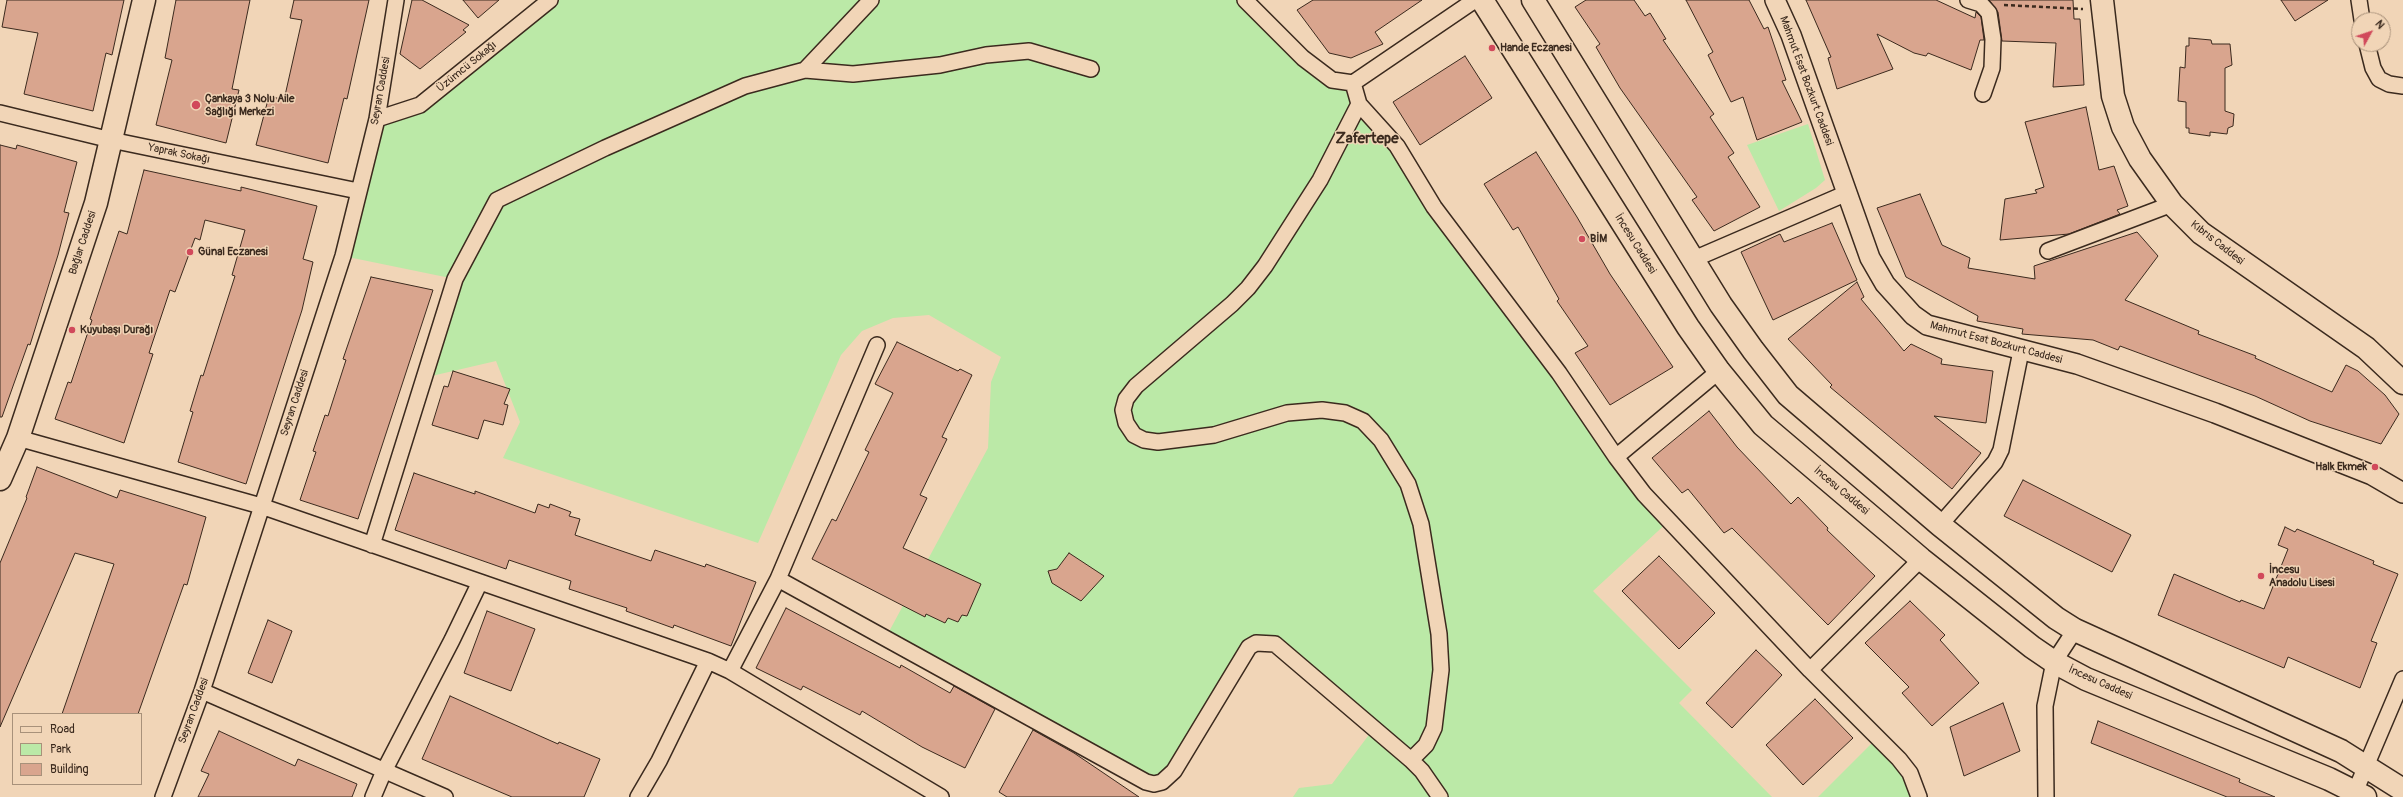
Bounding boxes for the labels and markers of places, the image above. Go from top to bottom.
place label: Hande Eczanesi [1500,41,1572,55]
marker: Hande Eczanesi [1487,43,1497,53]
place label: Çankaya 3 Nolu Aile Sağlığı Merkezi [205,92,294,118]
marker: Çankaya 3 Nolu Aile Sağlığı Merkezi [190,99,202,111]
place label: BİM [1590,232,1607,246]
marker: BİM [1577,234,1587,244]
place label: Günal Eczanesi [198,245,268,259]
marker: Günal Eczanesi [185,247,195,257]
place label: Kuyubaşı Durağı [80,323,153,337]
marker: Kuyubaşı Durağı [67,325,77,335]
place label: Halk Ekmek [2315,460,2367,474]
marker: Halk Ekmek [2370,462,2380,472]
place label: İncesu Anadolu Lisesi [2269,563,2334,589]
marker: İncesu Anadolu Lisesi [2256,571,2266,581]

